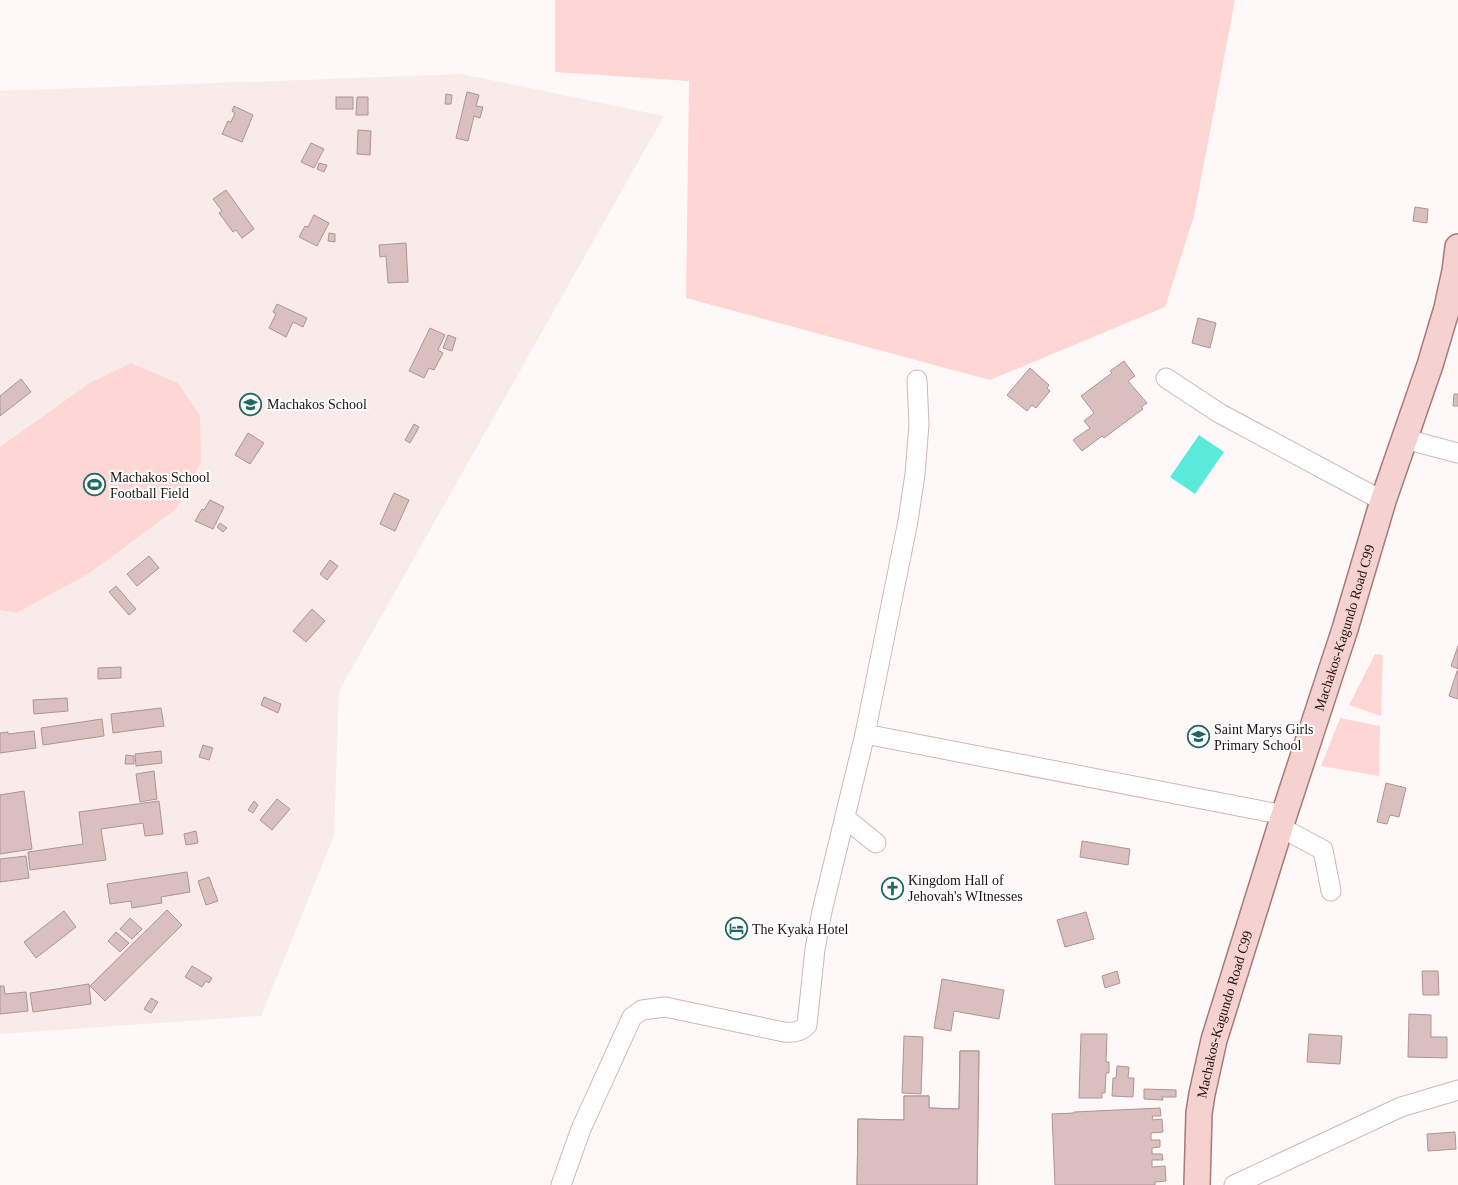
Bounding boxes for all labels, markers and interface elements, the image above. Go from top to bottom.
school or university icon: Machakos School [239,392,263,416]
place label: Machakos School [267,397,367,412]
place label: Machakos School Football Field [110,470,210,501]
sports icon: Machakos School Football Field [82,473,106,497]
street label: Machakos-Kagundo Road C99 [1312,543,1378,713]
place label: Saint Marys Girls Primary School [1214,722,1314,753]
school or university icon: Saint Marys Girls Primary School [1186,725,1210,749]
place label: Kingdom Hall of Jehovah's WItnesses [908,873,1023,904]
church icon: Kingdom Hall of Jehovah's WItnesses [880,876,904,900]
hotel icon: The Kyaka Hotel [724,917,748,941]
place label: The Kyaka Hotel [752,922,849,937]
street label: Machakos-Kagundo Road C99 [1194,929,1256,1100]

